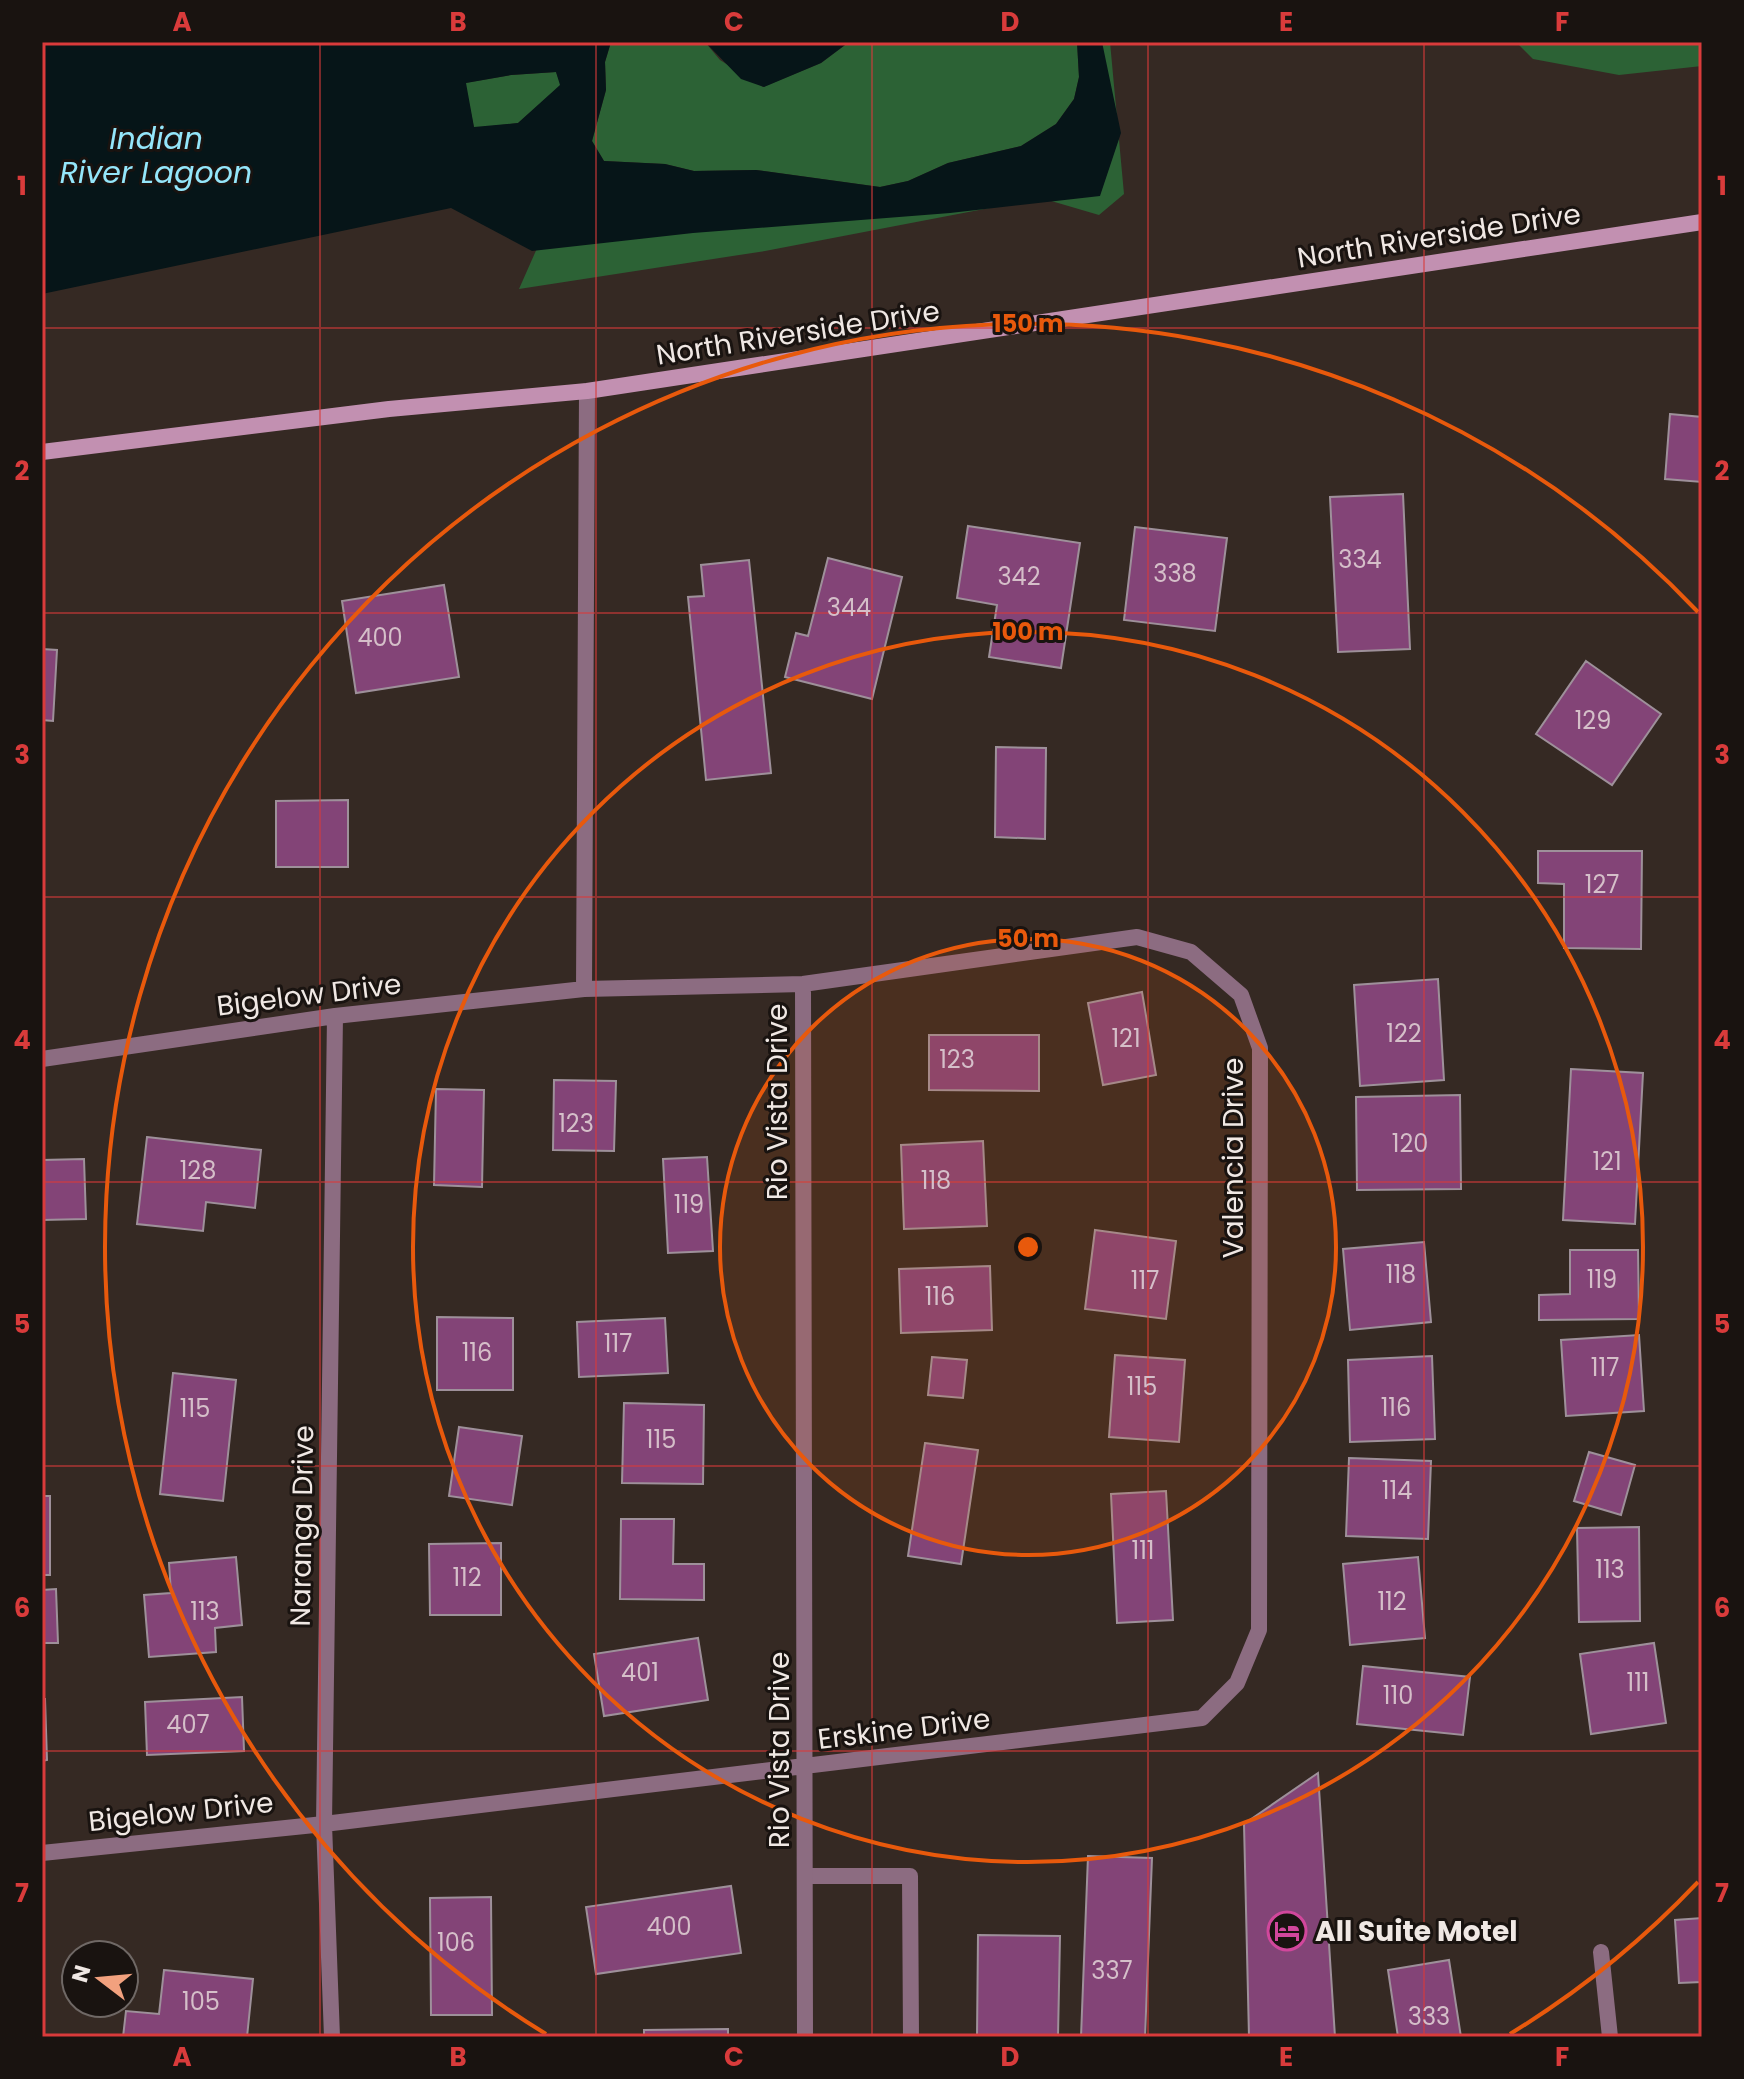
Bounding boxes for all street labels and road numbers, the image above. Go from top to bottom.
street label: North Riverside Drive [1294,194,1584,278]
street label: North Riverside Drive [653,291,943,375]
street label: Bigelow Drive [214,964,404,1026]
street label: Rio Vista Drive [758,1004,797,1200]
street label: Valencia Drive [1214,1058,1253,1258]
street label: Naranga Drive [281,1425,323,1627]
street label: Rio Vista Drive [760,1652,799,1848]
street label: Erskine Drive [815,1699,993,1759]
street label: Bigelow Drive [87,1783,275,1841]

